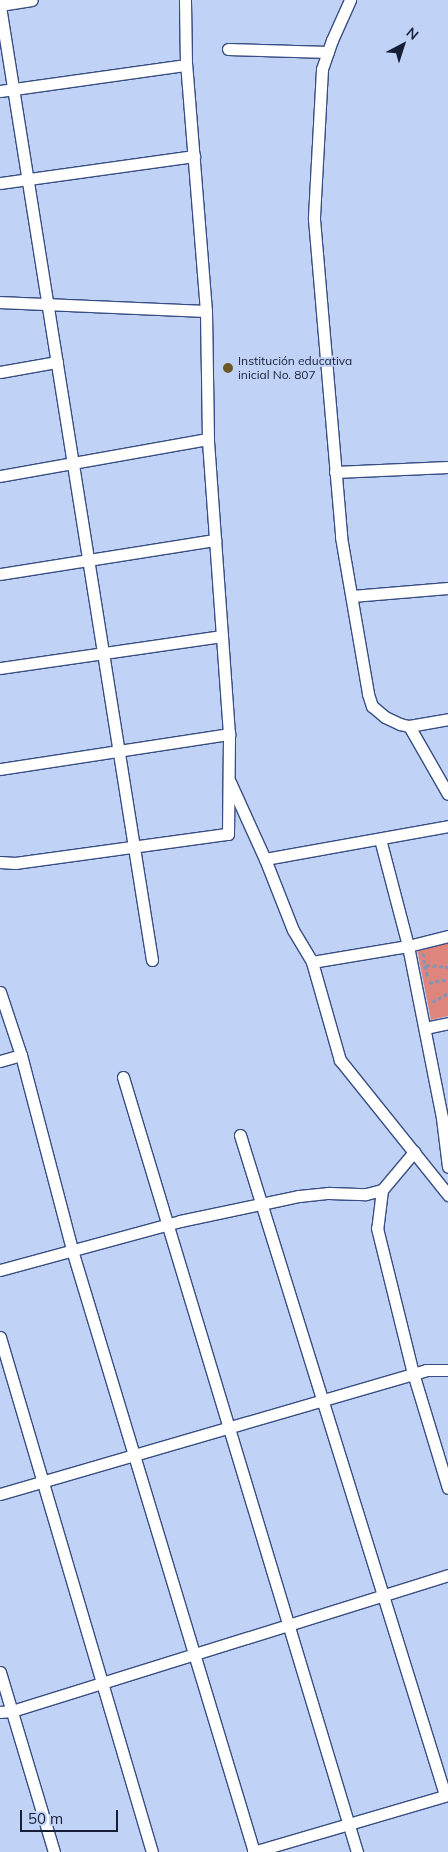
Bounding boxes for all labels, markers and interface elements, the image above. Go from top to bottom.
north arrow [378,20,428,70]
text: N [403,23,422,44]
place label: Institución educativa inicial No. 807 [238,354,352,382]
marker: Institución educativa inicial No. 807 [222,362,234,374]
scale bar [22,1800,120,1832]
text: 50 m [28,1809,63,1828]

